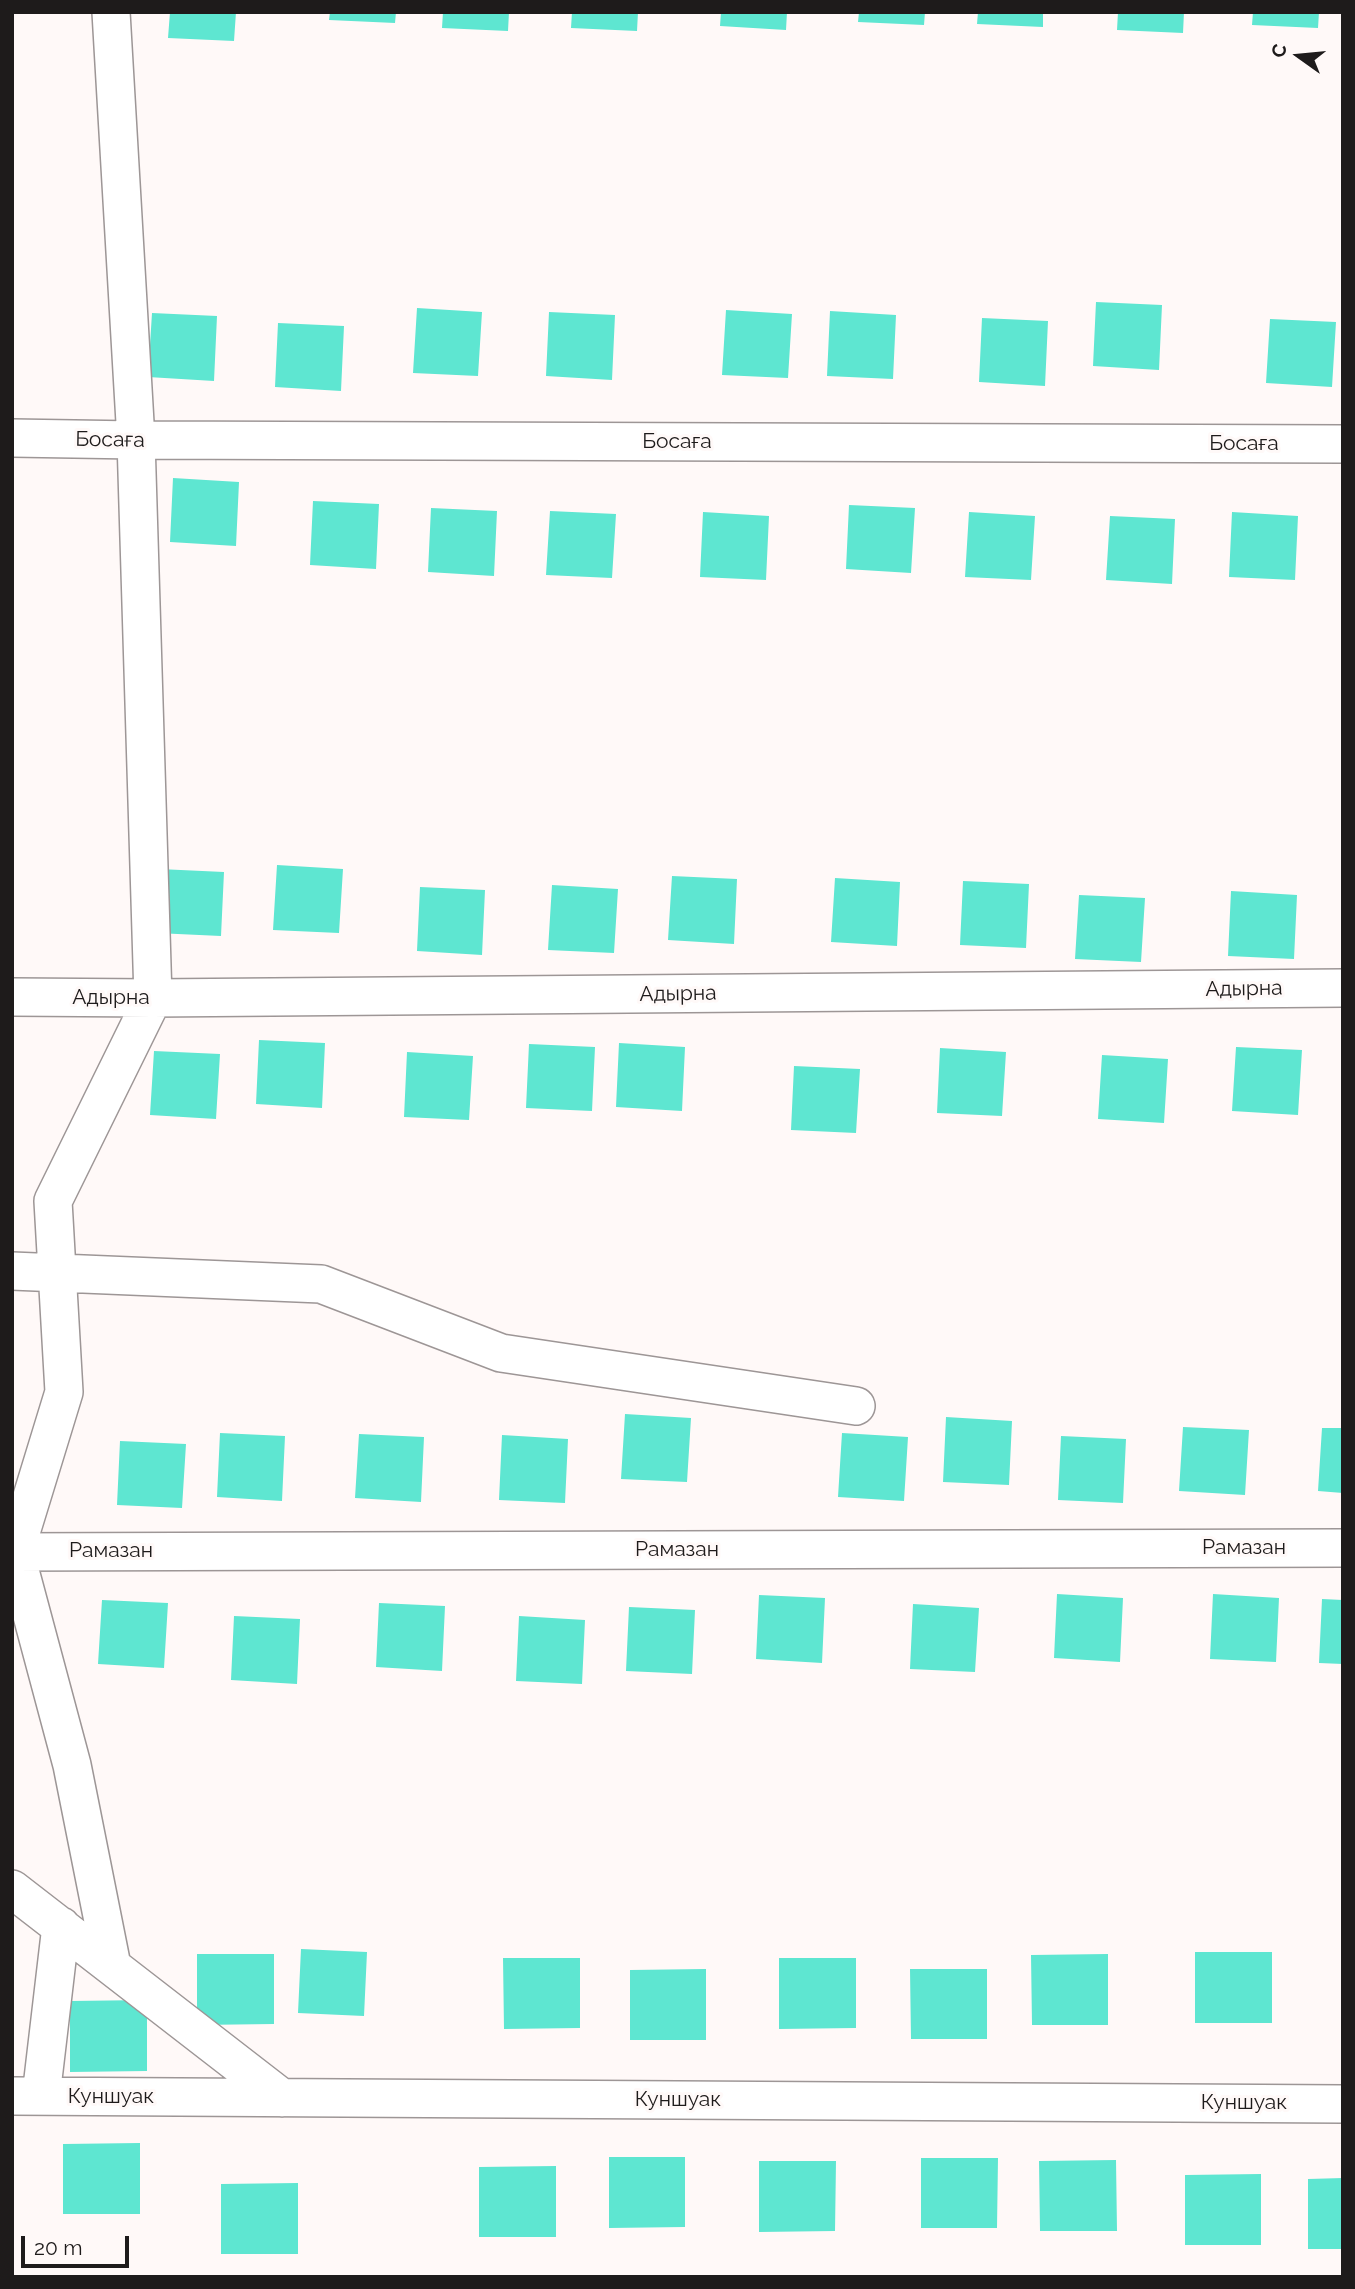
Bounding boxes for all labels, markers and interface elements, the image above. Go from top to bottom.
north arrow [1264,21,1334,91]
text: С [1266,41,1291,60]
street label: Босаға [75,427,145,453]
street label: Босаға [642,429,712,455]
street label: Босаға [1209,431,1279,457]
street label: Адырна [1205,976,1283,1002]
street label: Адырна [639,981,717,1007]
street label: Адырна [72,985,150,1011]
street label: Рамазан [1202,1535,1286,1561]
street label: Рамазан [635,1537,719,1563]
street label: Рамазан [69,1538,153,1564]
street label: Куншуак [68,2084,154,2110]
street label: Куншуак [635,2087,721,2113]
street label: Куншуак [1201,2090,1287,2116]
scale bar [24,2222,133,2266]
text: 20 m [34,2235,82,2260]

